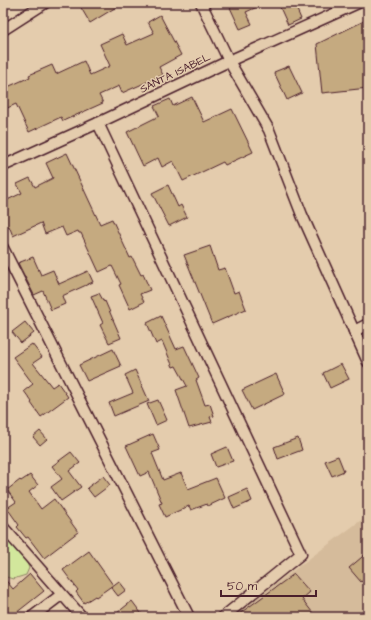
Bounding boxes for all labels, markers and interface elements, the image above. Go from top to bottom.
street label: SANTA ISABEL [137,49,213,97]
scale bar [221,572,316,598]
text: 50 m [227,578,258,595]

